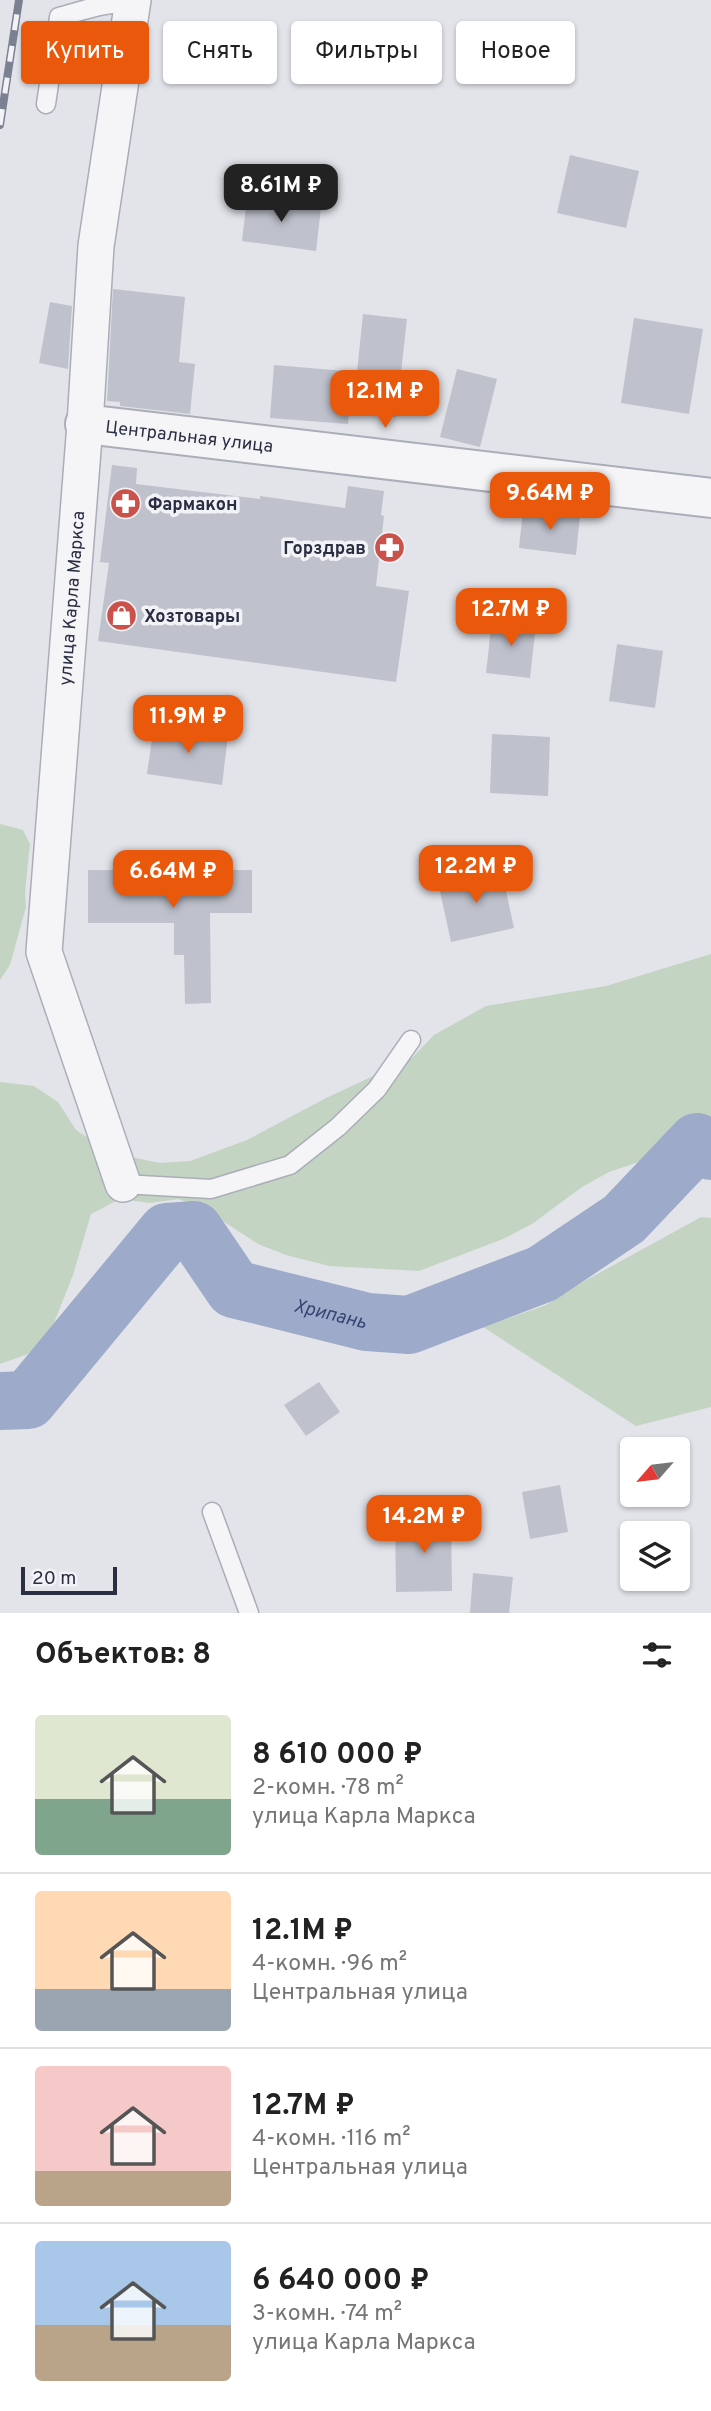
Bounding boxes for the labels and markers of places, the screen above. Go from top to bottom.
pin: 8.61M ₽ [216,164,346,224]
pin: 12.1M ₽ [320,370,450,430]
pin: 9.64M ₽ [485,472,615,532]
pharmacy icon: Фармакон [108,487,142,521]
place label: Фармакон [148,494,237,517]
pharmacy icon: Горздрав [372,531,406,565]
place label: Горздрав [283,538,366,561]
pin: 12.7M ₽ [446,588,576,648]
shop icon: Хозтовары [104,599,138,633]
place label: Хозтовары [144,606,240,629]
pin: 11.9M ₽ [123,696,253,755]
pin: 12.2M ₽ [411,846,541,905]
pin: 6.64M ₽ [108,850,238,910]
pin: 14.2M ₽ [359,1496,489,1555]

